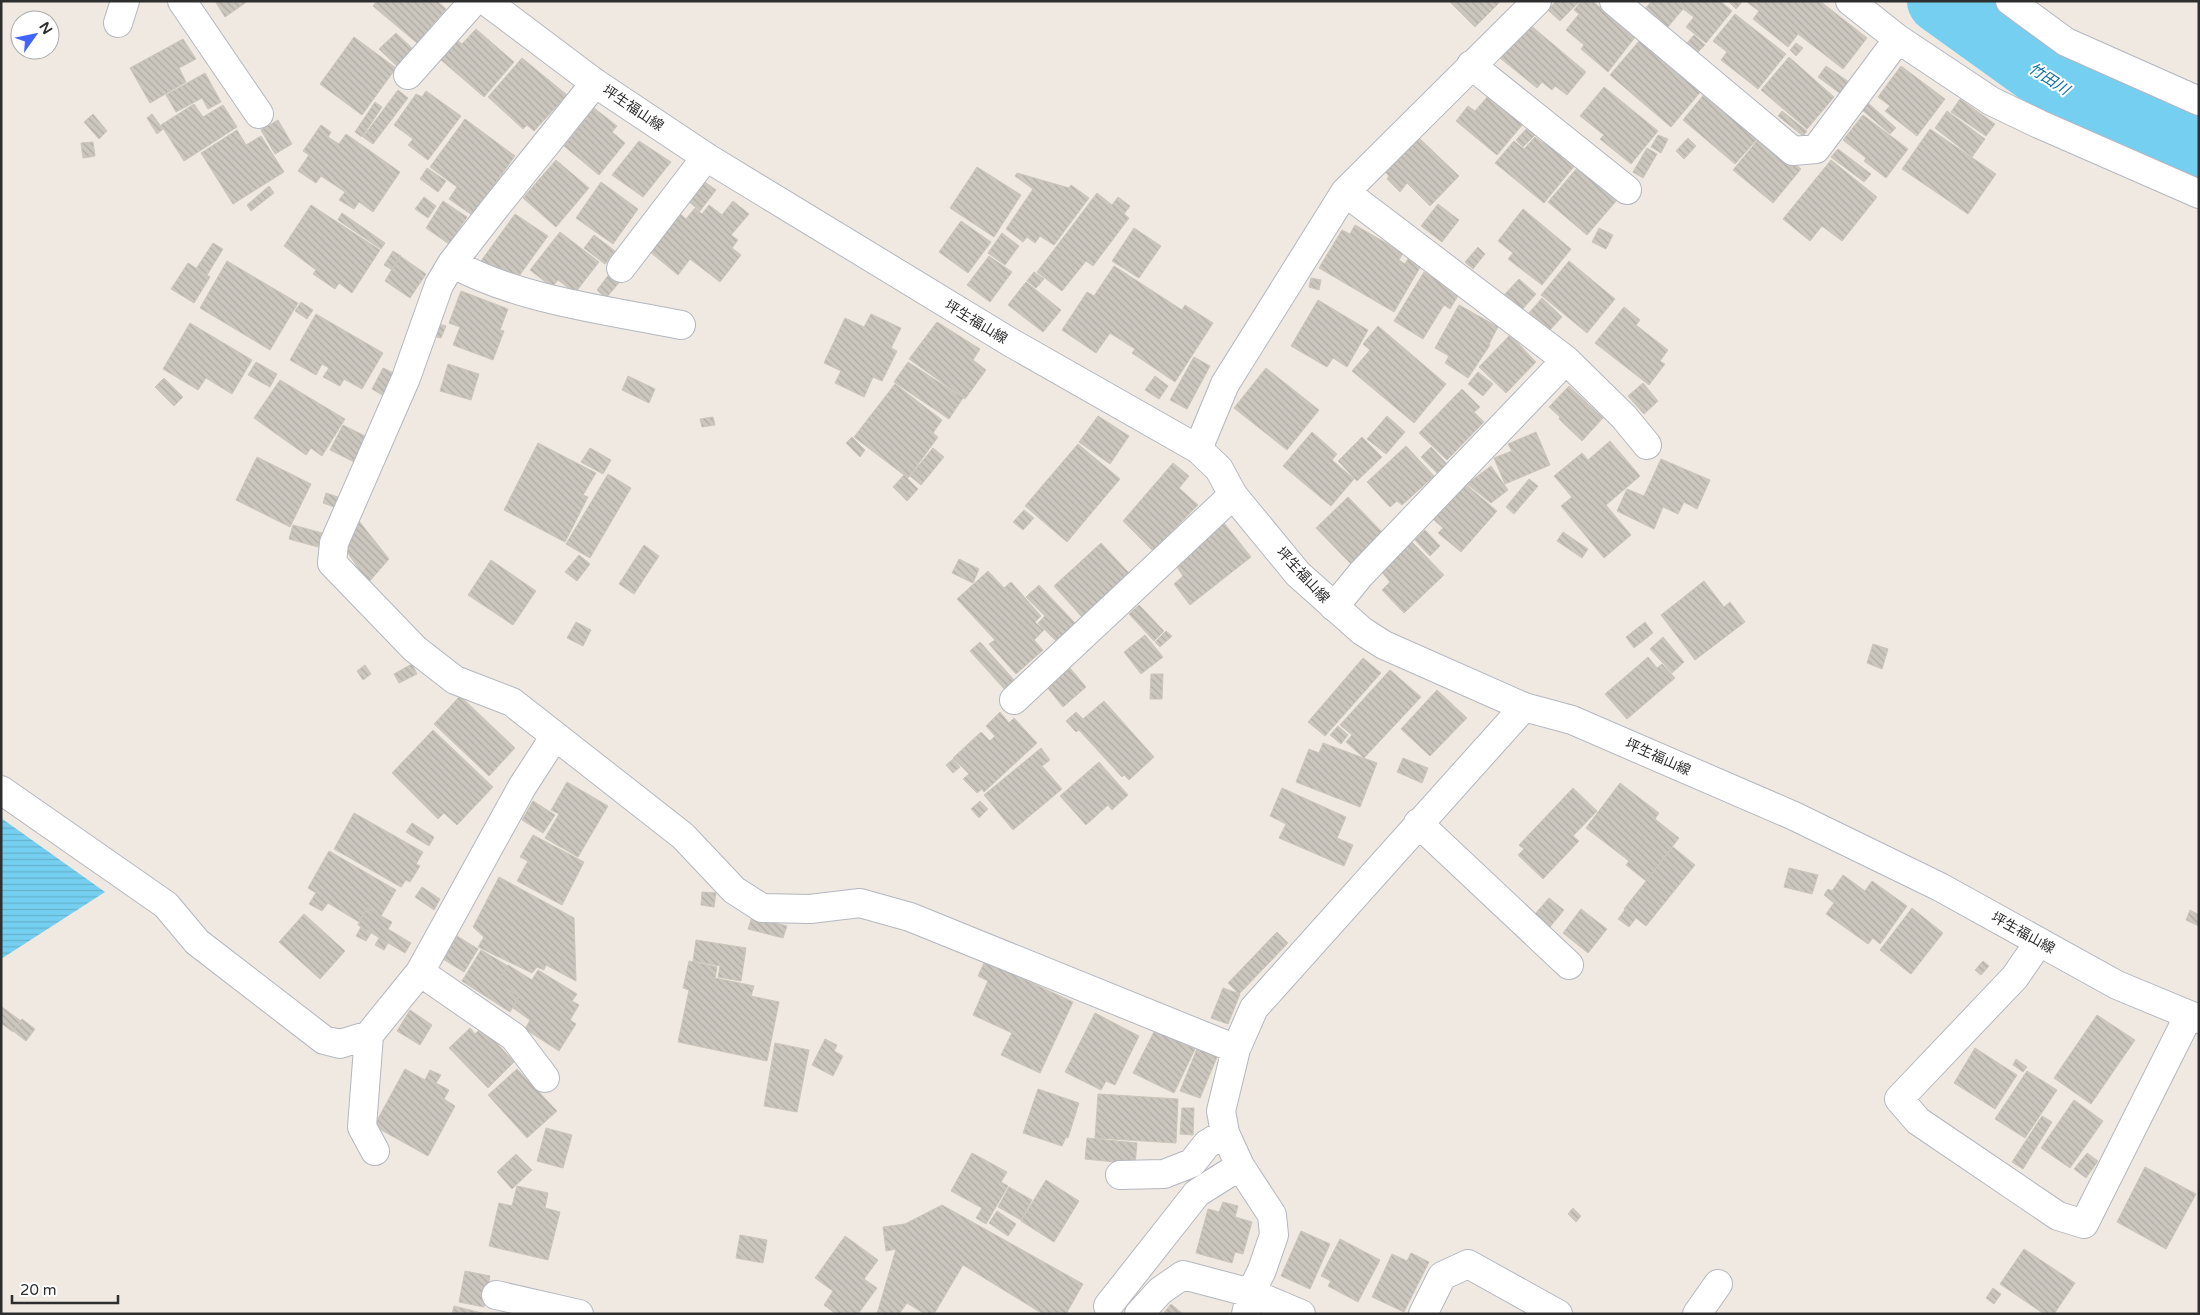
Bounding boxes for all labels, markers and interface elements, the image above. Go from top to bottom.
north arrow [10,10,60,60]
text: N [35,19,56,38]
water label: 竹田川 [2025,59,2074,100]
street label: 坪生福山線 [599,81,667,135]
street label: 坪生福山線 [942,297,1010,347]
street label: 坪生福山線 [1273,544,1333,606]
street label: 坪生福山線 [1623,735,1693,779]
street label: 坪生福山線 [1988,909,2058,957]
scale bar [12,1272,119,1304]
text: 20 m [20,1281,57,1299]

